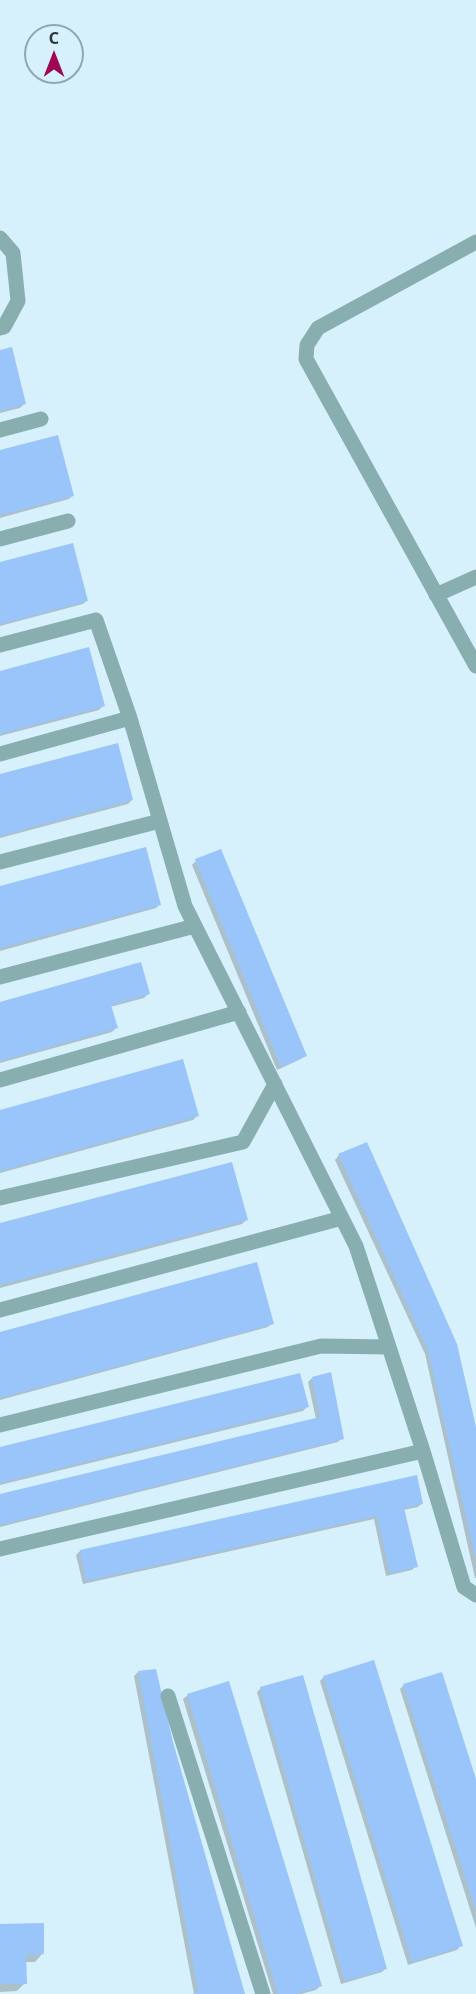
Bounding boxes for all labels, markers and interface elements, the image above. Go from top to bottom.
north arrow [24,24,84,84]
text: С [49,27,59,49]

